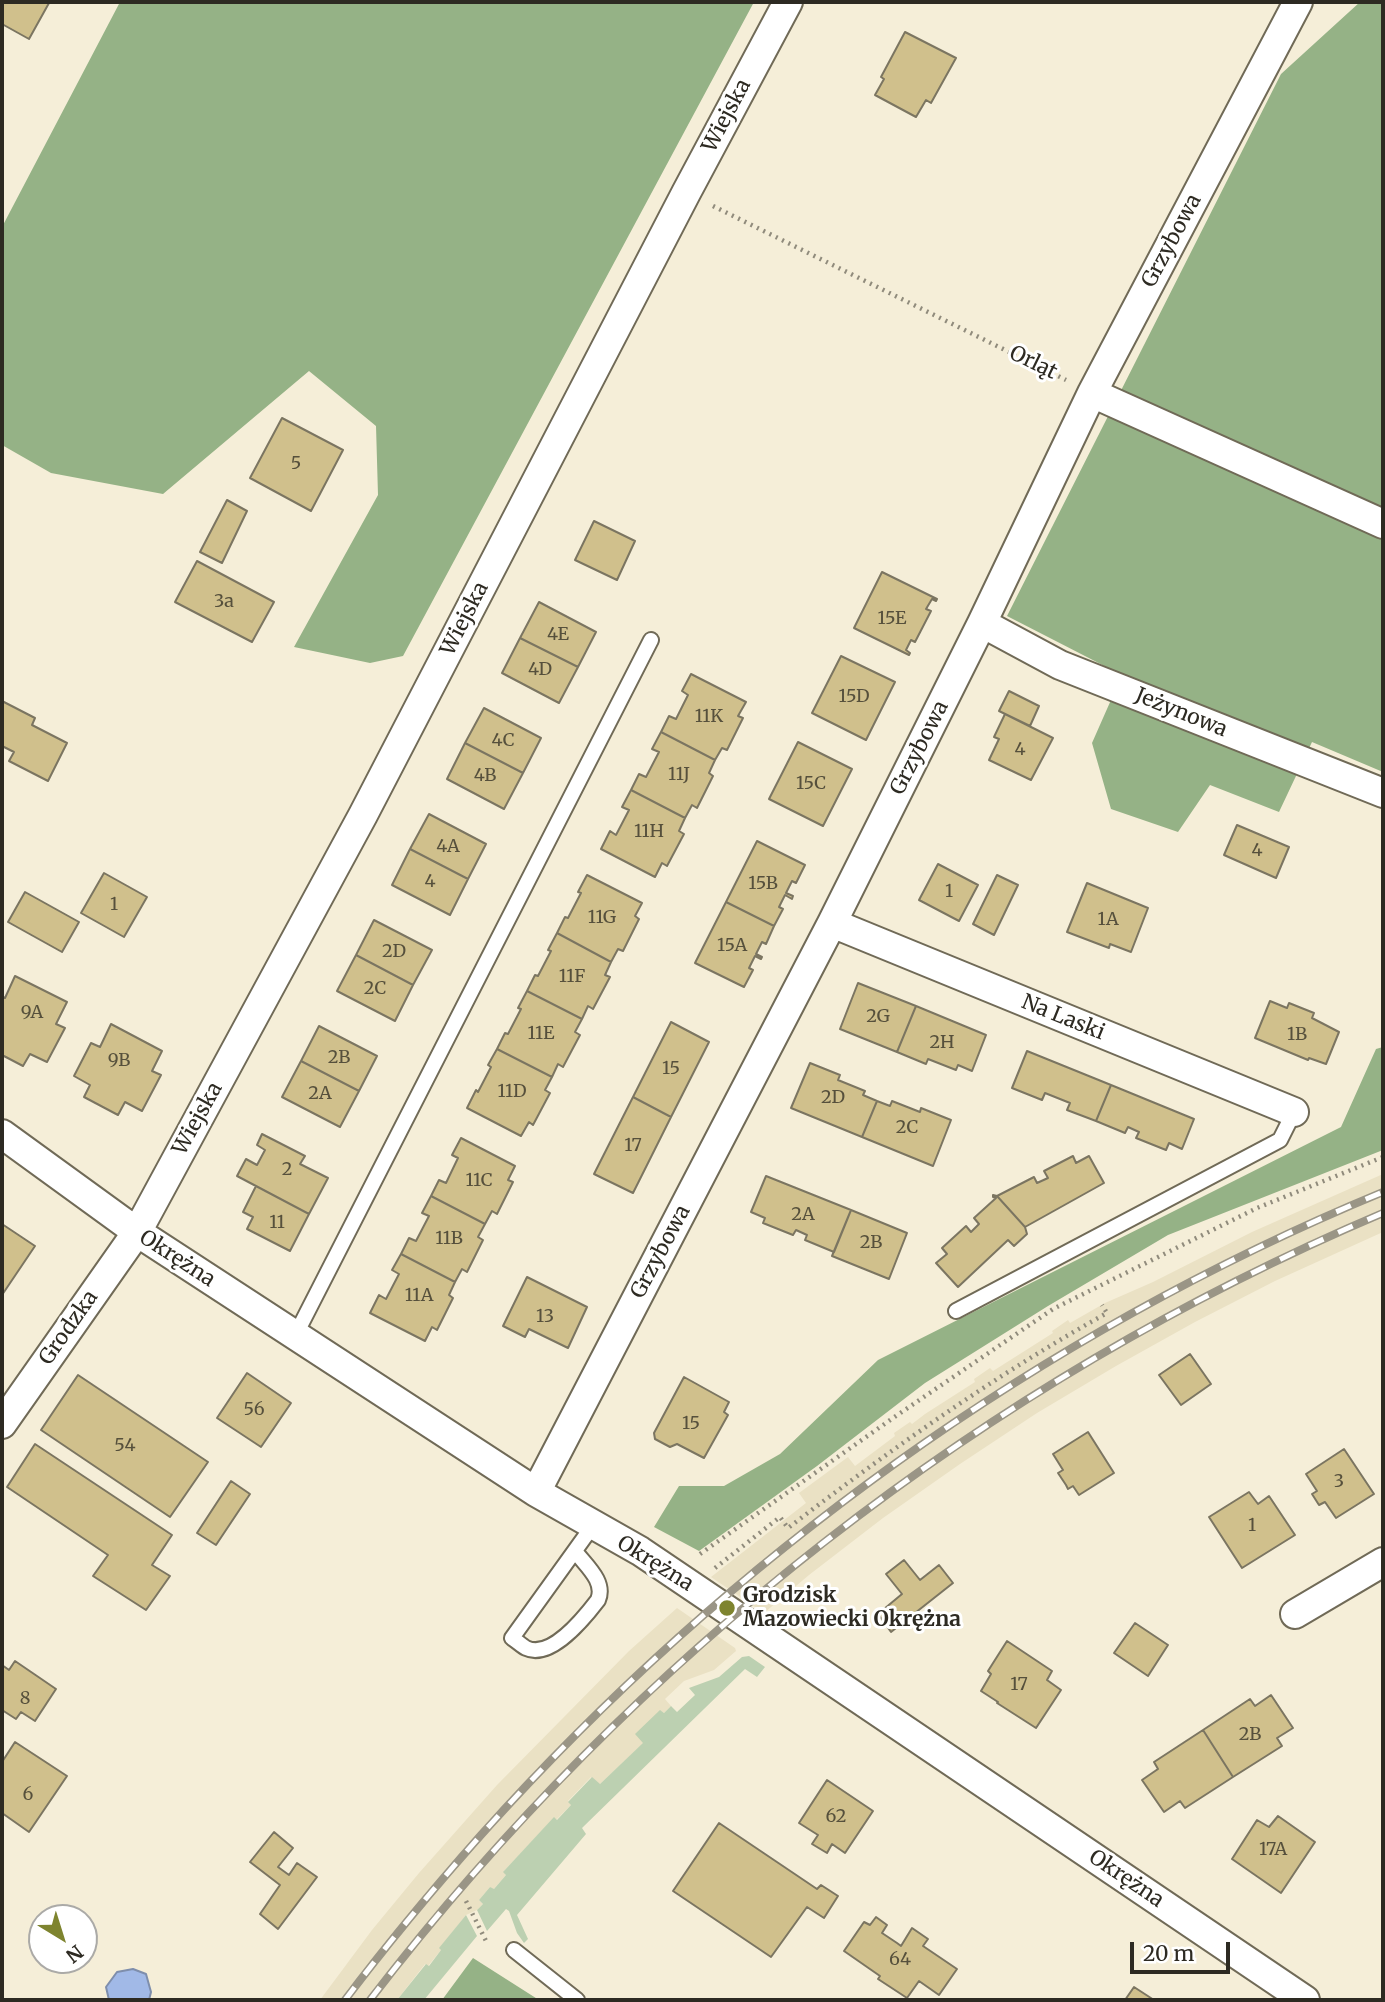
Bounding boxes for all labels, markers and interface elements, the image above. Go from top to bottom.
street label: Wiejska [697,75,757,157]
street label: Grzybowa [1137,190,1207,292]
street label: Orląt [1005,341,1061,385]
house number: 5 [291,453,301,475]
street label: Wiejska [436,578,494,660]
house number: 3a [214,591,234,613]
house number: 15E [877,608,907,630]
house number: 4E [547,624,569,646]
house number: 4D [528,659,552,681]
street label: Jeżynowa [1131,683,1231,743]
house number: 15D [838,686,870,708]
street label: Grzybowa [886,697,954,799]
house number: 11K [695,706,723,728]
house number: 4C [492,730,514,752]
house number: 4 [1014,739,1026,761]
house number: 11J [668,764,690,786]
house number: 4B [474,765,496,787]
house number: 15C [796,773,826,795]
house number: 11H [634,821,664,843]
house number: 4A [436,836,460,858]
house number: 4 [1251,840,1263,862]
house number: 4 [424,871,436,893]
house number: 15B [748,873,778,895]
house number: 1 [945,881,953,903]
house number: 1 [110,894,118,916]
house number: 11G [588,907,616,929]
house number: 1A [1097,909,1119,931]
house number: 15A [717,935,747,957]
house number: 2D [382,941,406,963]
house number: 11F [559,966,585,988]
house number: 2C [364,978,386,1000]
street label: Na Laski [1018,990,1108,1046]
house number: 9A [21,1002,43,1024]
house number: 2G [866,1006,890,1028]
house number: 11E [528,1023,554,1045]
house number: 1B [1287,1024,1307,1046]
house number: 2H [930,1032,954,1054]
house number: 2B [328,1047,350,1069]
house number: 9B [108,1050,130,1072]
house number: 15 [662,1058,680,1080]
street label: Wiejska [168,1078,228,1160]
house number: 11D [497,1081,527,1103]
house number: 2A [308,1083,332,1105]
house number: 2D [821,1087,845,1109]
house number: 2C [896,1117,918,1139]
house number: 17 [624,1135,642,1157]
house number: 2 [282,1159,292,1181]
house number: 11C [465,1170,493,1192]
street label: Grzybowa [626,1201,696,1303]
house number: 2A [791,1204,815,1226]
house number: 11 [269,1212,285,1234]
street label: Okrężna [134,1225,220,1293]
house number: 11B [435,1228,463,1250]
house number: 2B [860,1232,882,1254]
house number: 11A [405,1285,433,1307]
street label: Grodzka [34,1286,104,1370]
house number: 13 [536,1306,554,1328]
house number: 56 [243,1399,265,1421]
house number: 15 [682,1413,700,1435]
house number: 54 [114,1435,136,1457]
house number: 3 [1334,1471,1344,1493]
house number: 1 [1248,1515,1256,1537]
street label: Okrężna [612,1531,698,1597]
place label: Grodzisk Mazowiecki Okrężna [743,1583,961,1633]
marker: Grodzisk Mazowiecki Okrężna [717,1598,737,1618]
house number: 17 [1010,1674,1028,1696]
house number: 8 [20,1688,30,1710]
house number: 2B [1239,1724,1261,1746]
house number: 6 [23,1784,33,1806]
house number: 62 [826,1806,846,1828]
house number: 17A [1259,1839,1287,1861]
street label: Okrężna [1084,1845,1168,1913]
north arrow [28,1904,98,1974]
scale bar [1133,1928,1233,1972]
text: N [61,1940,88,1968]
text: 20 m [1143,1940,1194,1967]
house number: 64 [889,1949,911,1971]

